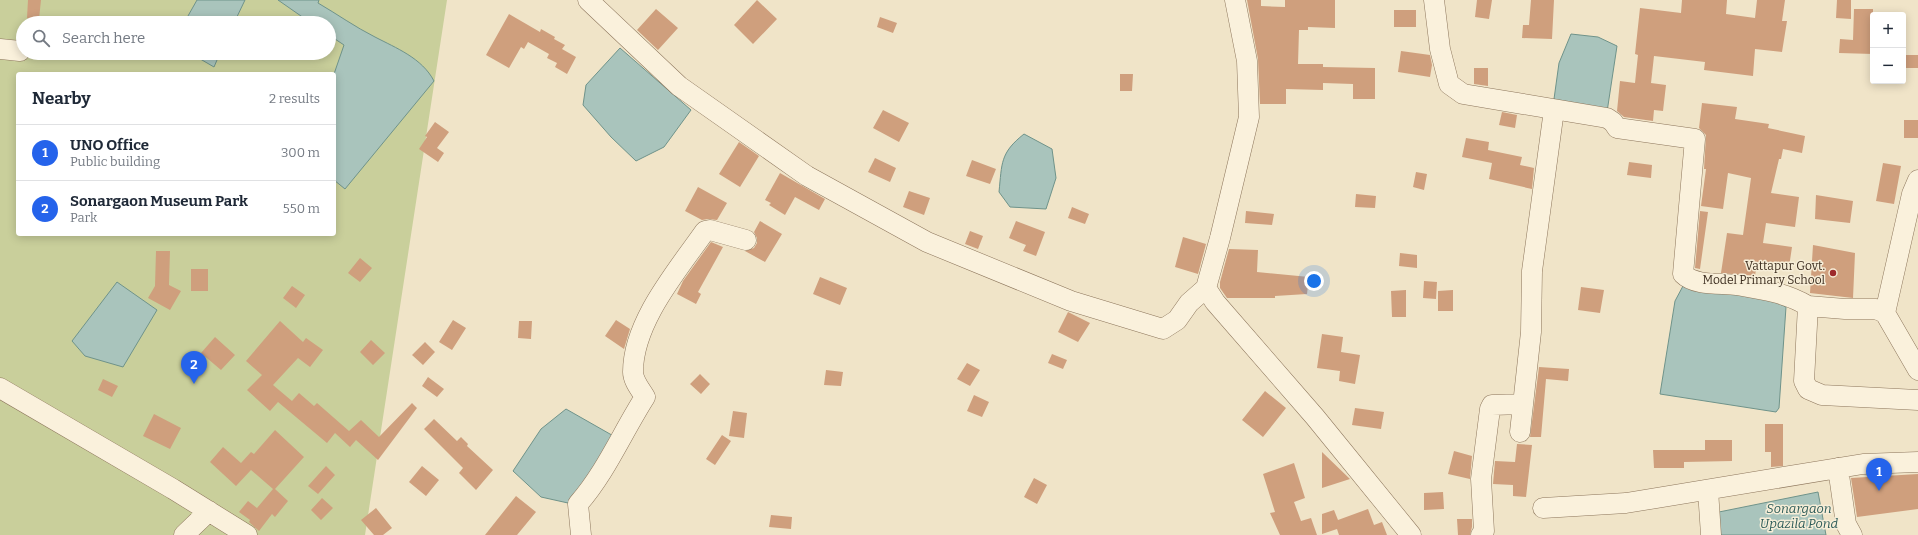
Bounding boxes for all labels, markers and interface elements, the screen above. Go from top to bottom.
map controls [1870,12,1906,84]
button: + [1870,12,1906,48]
search box [16,16,336,60]
icon: search [30,27,52,49]
text: Search here [62,29,145,47]
button: − [1870,48,1906,84]
text: Nearby [32,88,91,109]
text: 2 results [269,91,320,106]
text: UNO Office [70,136,149,154]
text: 1 [42,145,48,160]
text: 300 m [281,145,320,160]
text: Public building [70,154,160,169]
text: Sonargaon Museum Park [70,192,248,210]
text: 2 [41,201,49,216]
text: 550 m [283,201,320,216]
text: Park [70,210,97,225]
place label: Vattapur Govt. Model Primary School [1702,259,1826,287]
marker: Vattapur Govt. Model Primary School [1828,268,1838,278]
your location [1304,271,1324,291]
pin: 2 [181,351,207,384]
pin: 1 [1866,458,1892,491]
water label: Sonargaon Upazila Pond [1760,501,1839,531]

